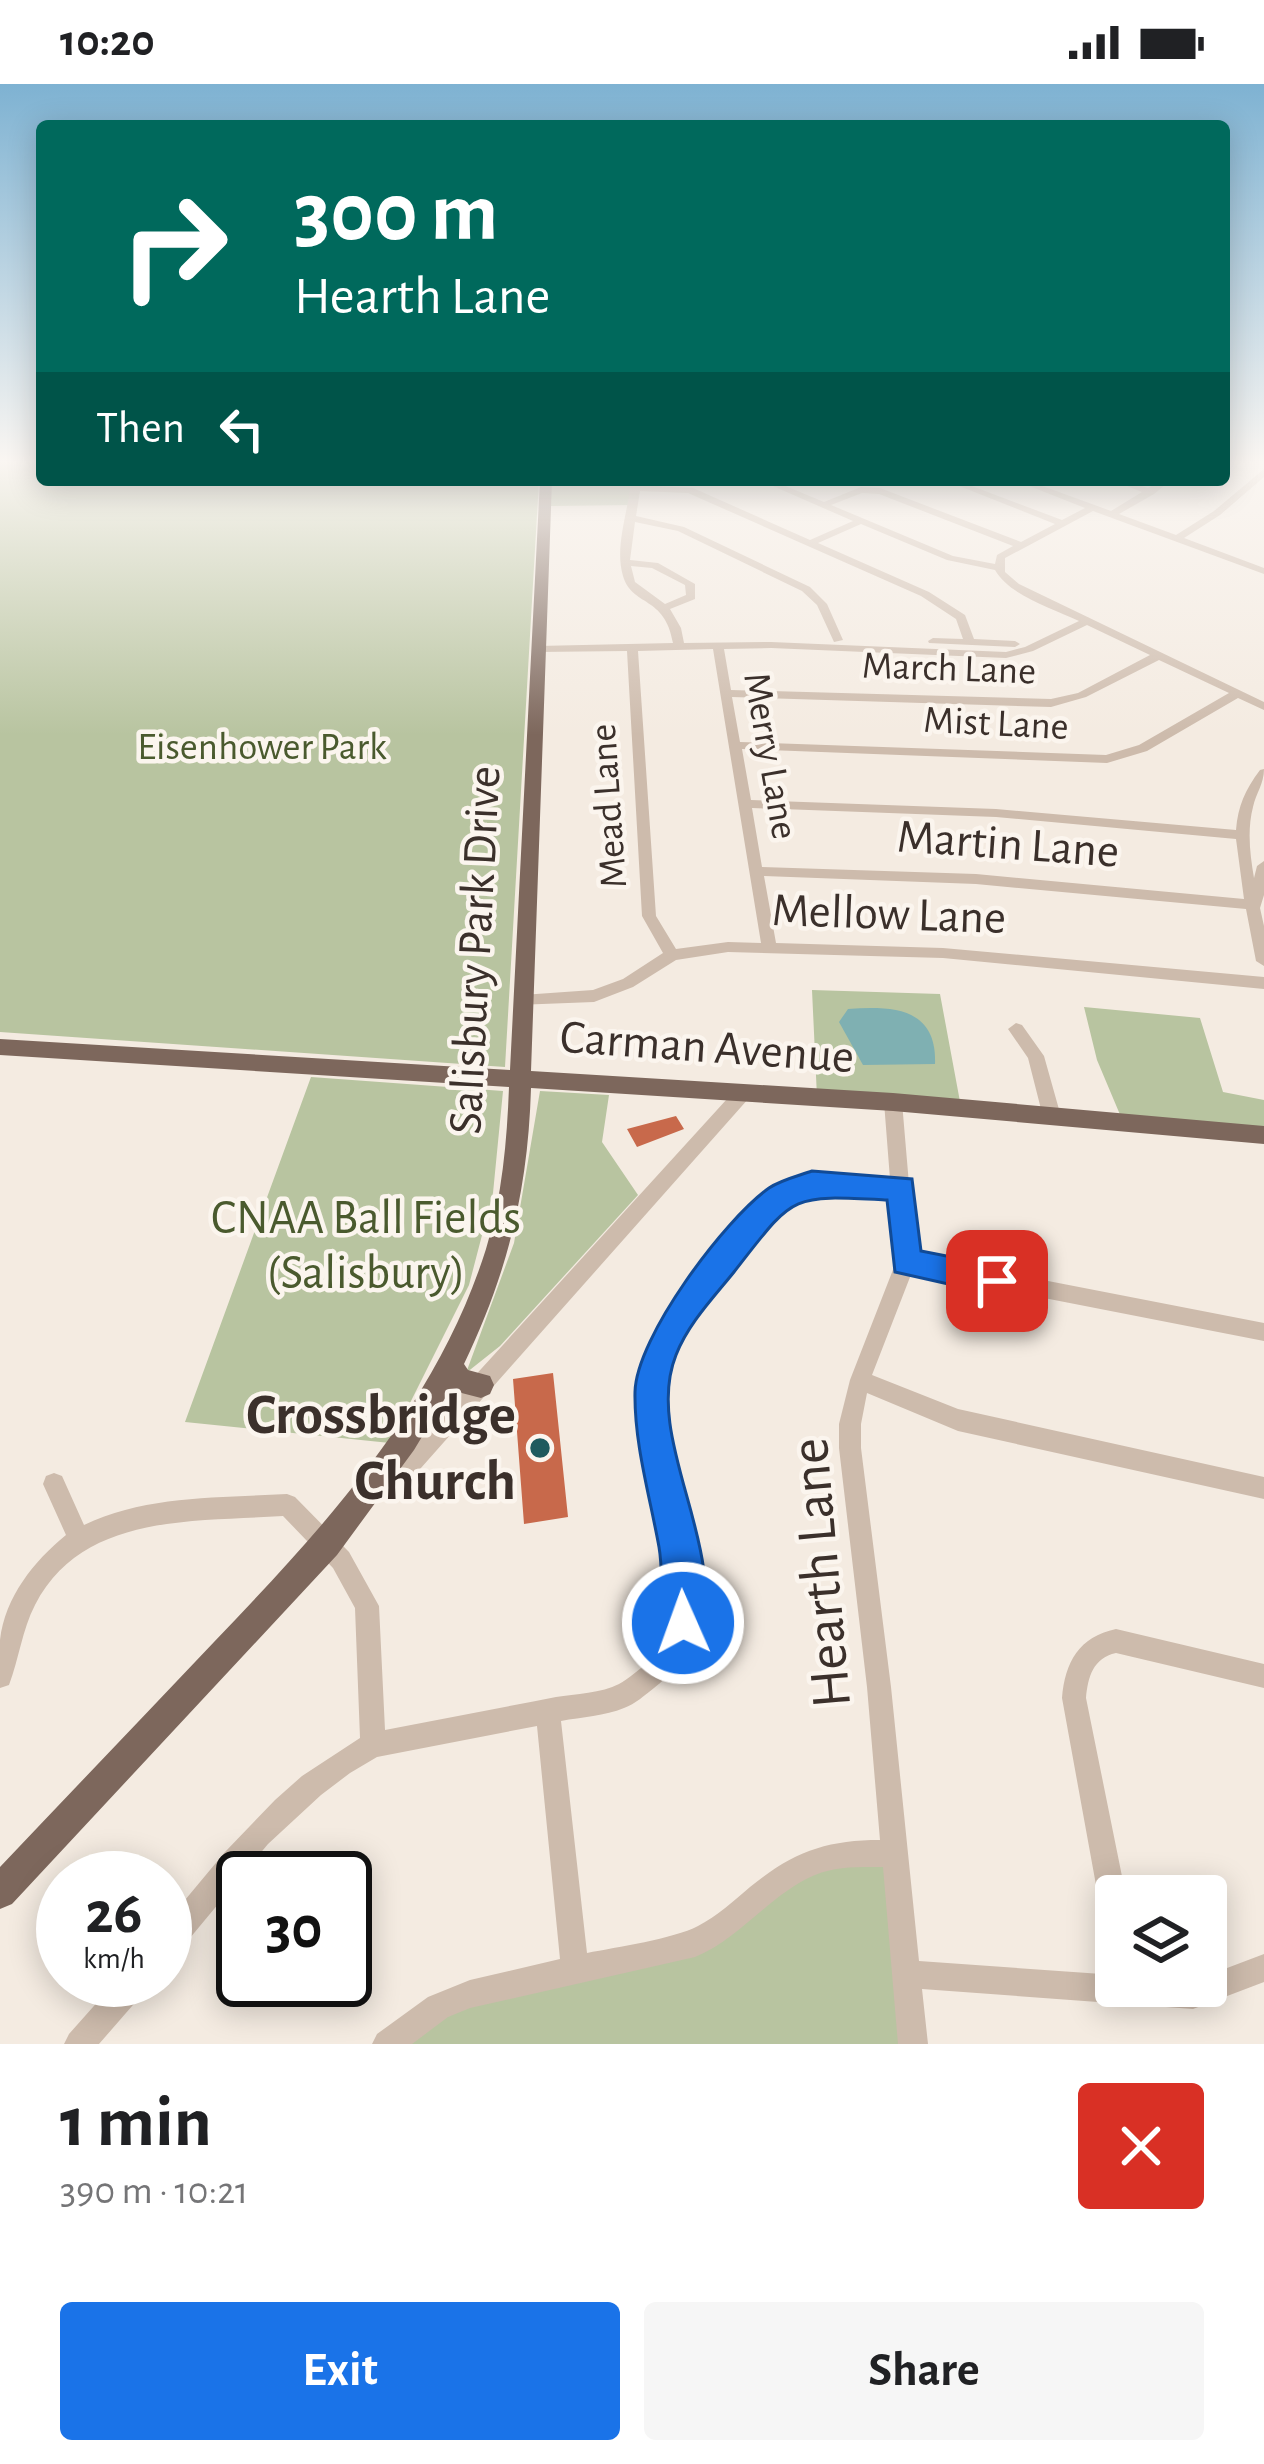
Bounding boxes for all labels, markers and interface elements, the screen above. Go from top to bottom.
text: 10:20 [60,19,155,64]
icon: right [96,168,252,324]
text: 300 m [294,172,498,256]
text: Hearth Lane [294,270,550,324]
icon: left [209,396,275,462]
text: Then [96,406,185,451]
street label: March Lane [861,646,1037,692]
street label: Merry Lane [736,670,804,842]
street label: Mist Lane [922,701,1070,747]
street label: Mead Lane [584,723,634,889]
park label: Eisenhower Park [137,728,387,767]
street label: Salisbury Park Drive [442,765,510,1135]
street label: Martin Lane [895,813,1121,877]
street label: Mellow Lane [771,887,1007,943]
street label: Carman Avenue [558,1014,856,1082]
park label: CNAA Ball Fields (Salisbury) [211,1195,521,1298]
pin [946,1230,1048,1332]
icon: arrive [964,1248,1030,1314]
place label: Crossbridge Church [246,1387,516,1510]
marker: Crossbridge Church [527,1435,553,1461]
street label: Hearth Lane [781,1436,861,1710]
position arrow [620,1560,746,1686]
speed limit sign: 30 [216,1851,372,2007]
map controls [1095,1875,1227,2007]
button: layers [1095,1875,1227,2007]
text: 26 [85,1884,143,1944]
text: km/h [83,1944,145,1974]
button: close [1078,2083,1204,2209]
text: 1 min [60,2087,212,2159]
text: 390 m · 10:21 [60,2172,249,2211]
button: Exit [60,2302,620,2440]
button: Share [644,2302,1204,2440]

